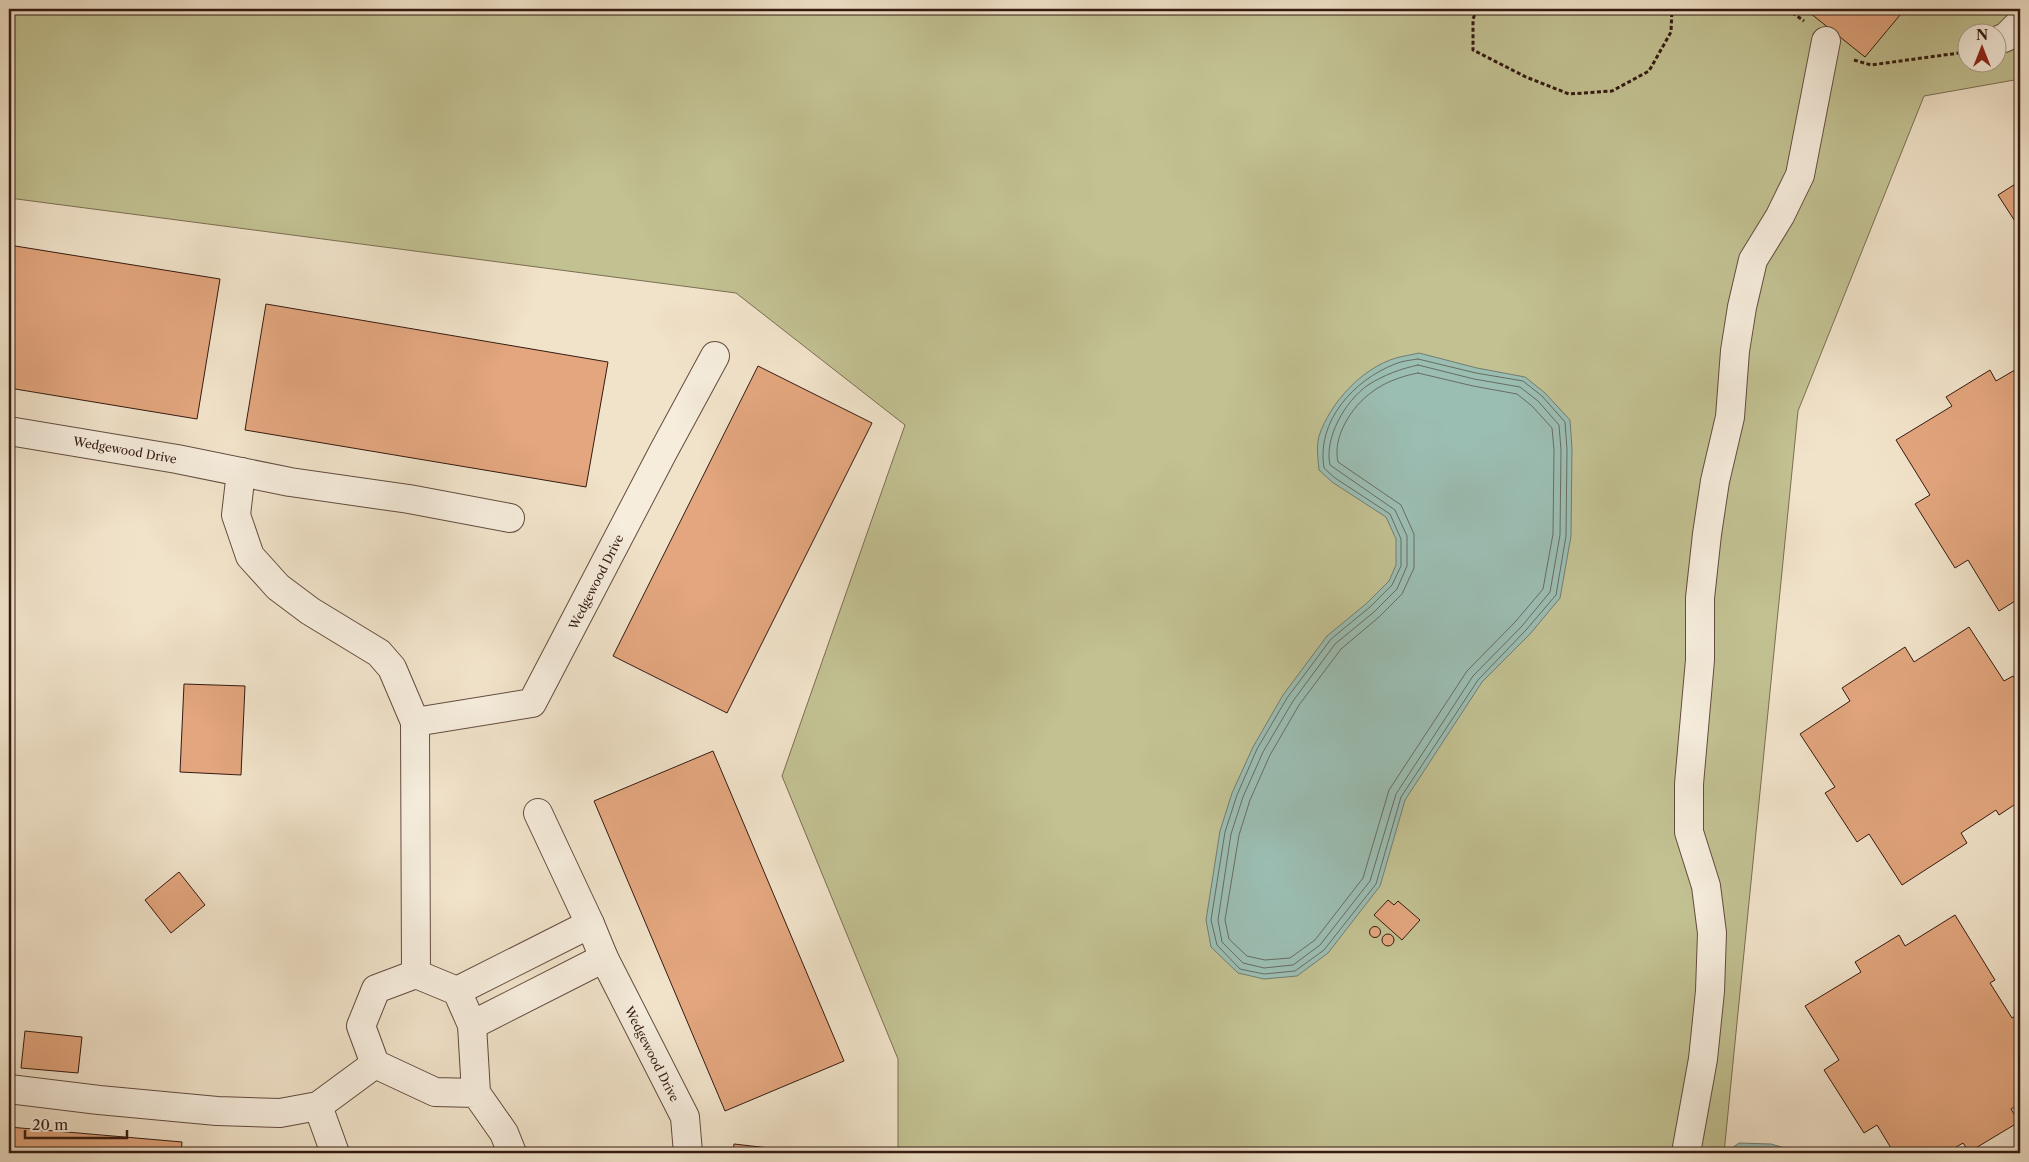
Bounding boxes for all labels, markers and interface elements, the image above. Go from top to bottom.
north arrow [1956,22,2006,72]
text: N [1976,26,1988,44]
street label: Wedgewood Drive [71,433,178,467]
street label: Wedgewood Drive [565,532,627,633]
street label: Wedgewood Drive [621,1003,683,1104]
scale bar [25,1107,128,1139]
text: 20 m [32,1115,68,1134]

